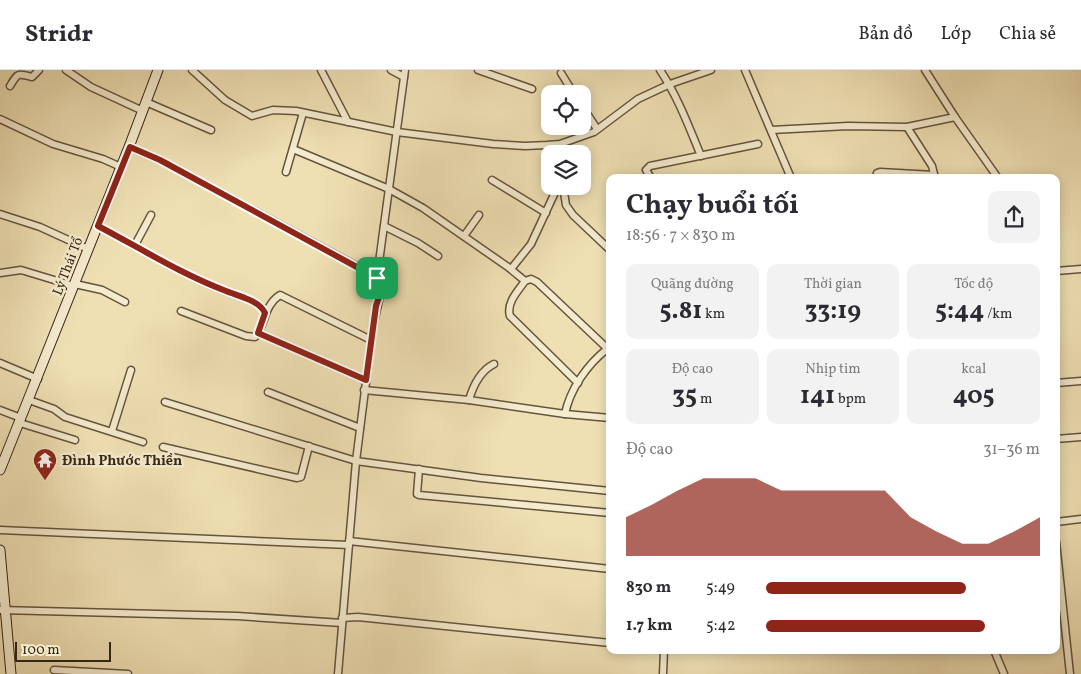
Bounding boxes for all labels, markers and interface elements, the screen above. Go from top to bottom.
text: Stridr [25,18,93,52]
text: Bản đồ [859,22,913,47]
text: Lớp [941,22,971,47]
text: Chia sẻ [999,22,1056,47]
map controls [541,85,591,195]
button: locate [541,85,591,135]
button: layers [541,145,591,195]
text: Chạy buổi tối [626,186,799,225]
button: share [988,191,1040,243]
text: 18:56 · 7 × 830 m [626,225,735,247]
street label: Lý Thái Tổ [49,235,88,298]
pin [356,257,398,299]
icon: arrive [363,264,391,292]
text: Quãng đường [651,275,734,294]
text: Thời gian [804,275,862,294]
text: Tốc độ [954,275,993,294]
text: 5.81 [660,294,702,329]
text: 33:19 [805,294,861,329]
text: 5:44 [935,294,984,329]
text: km [702,305,725,324]
text: /km [984,305,1012,324]
text: Độ cao [672,360,713,379]
text: Nhịp tim [805,360,861,379]
text: kcal [961,360,986,379]
text: 35 [672,379,697,414]
text: 141 [800,379,835,414]
text: 405 [953,379,995,414]
text: m [697,390,712,409]
text: bpm [835,390,866,409]
text: Độ cao [626,439,673,461]
text: 31–36 m [983,439,1040,461]
temple icon: Đình Phước Thiền [32,447,58,481]
place label: Đình Phước Thiền [62,452,182,471]
text: 830 m [626,577,671,599]
text: 5:49 [706,577,735,599]
text: 1.7 km [626,615,673,637]
text: 5:42 [706,615,736,637]
scale bar [15,639,111,662]
text: 100 m [22,641,60,660]

